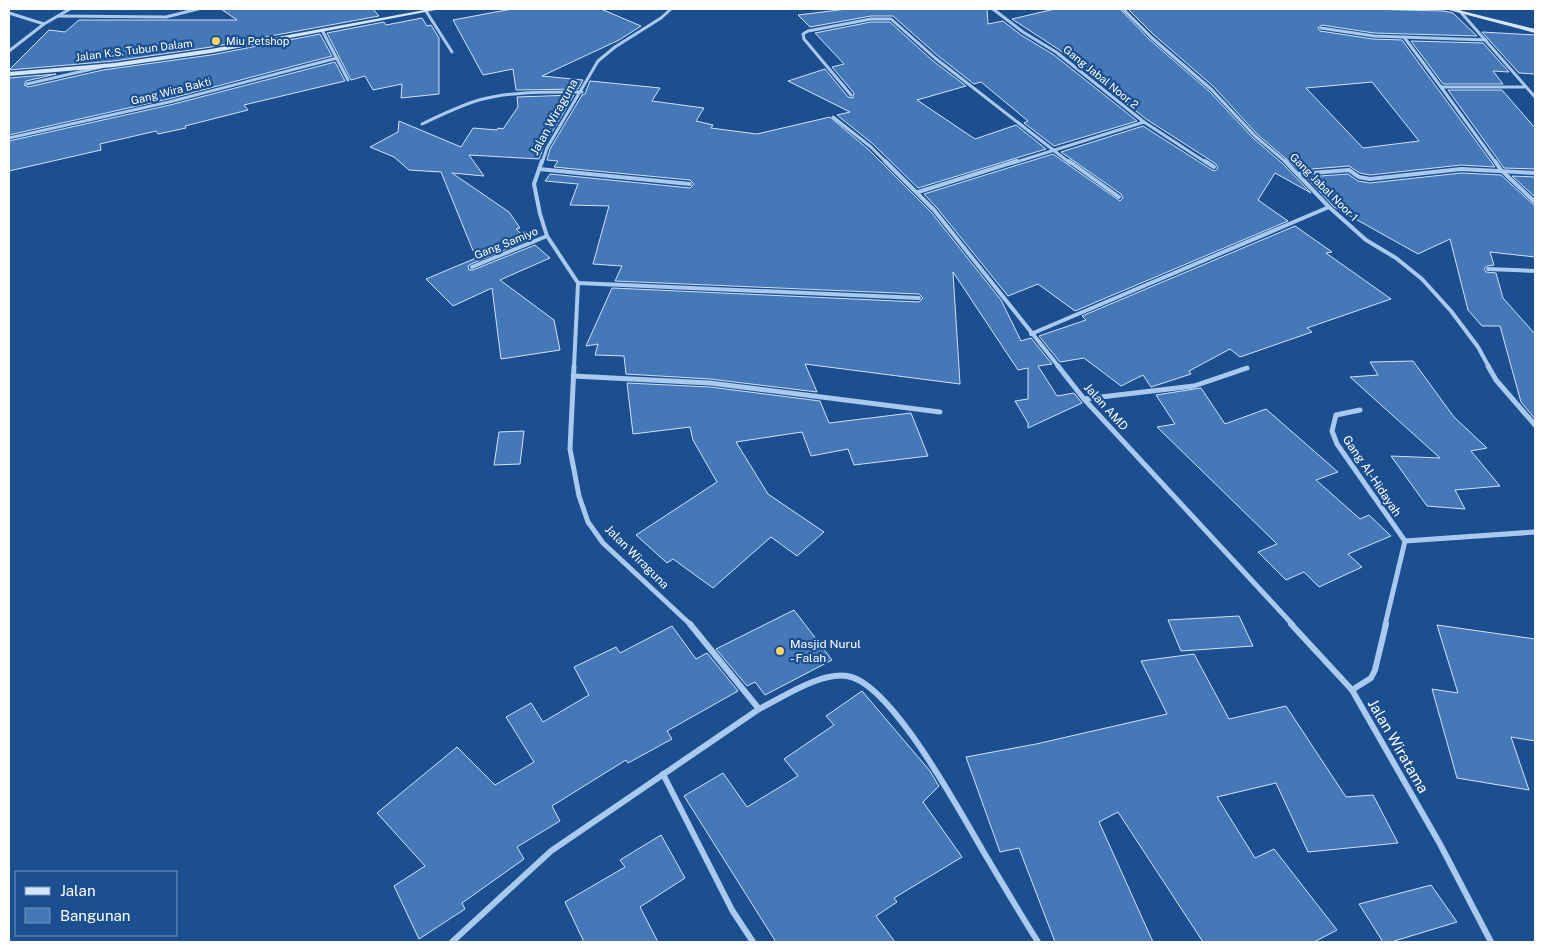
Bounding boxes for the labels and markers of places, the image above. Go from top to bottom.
marker: Miu Petshop [210,35,222,47]
place label: Miu Petshop [226,35,290,47]
place label: Masjid Nurul - Falah [790,637,861,665]
marker: Masjid Nurul - Falah [774,645,786,657]

